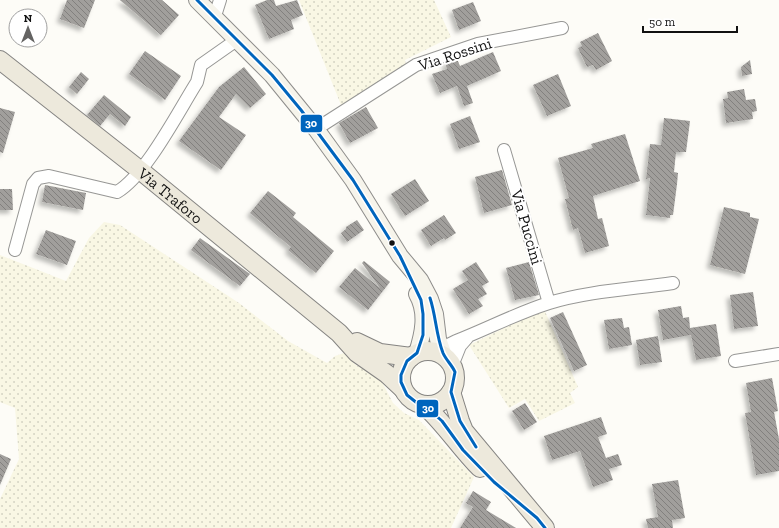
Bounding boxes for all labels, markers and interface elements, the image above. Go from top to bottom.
north arrow [8,8,48,48]
scale bar [643,8,737,34]
text: N [24,12,33,25]
text: 50 m [649,15,676,29]
street label: Via Rossini [415,33,495,75]
line badge: 30 [300,114,323,133]
text: 30 [305,117,317,130]
street label: Via Traforo [134,163,207,227]
street label: Via Puccini [507,186,547,267]
unlabelled marker [387,238,397,248]
line badge: 30 [416,399,439,418]
text: 30 [422,402,434,415]

